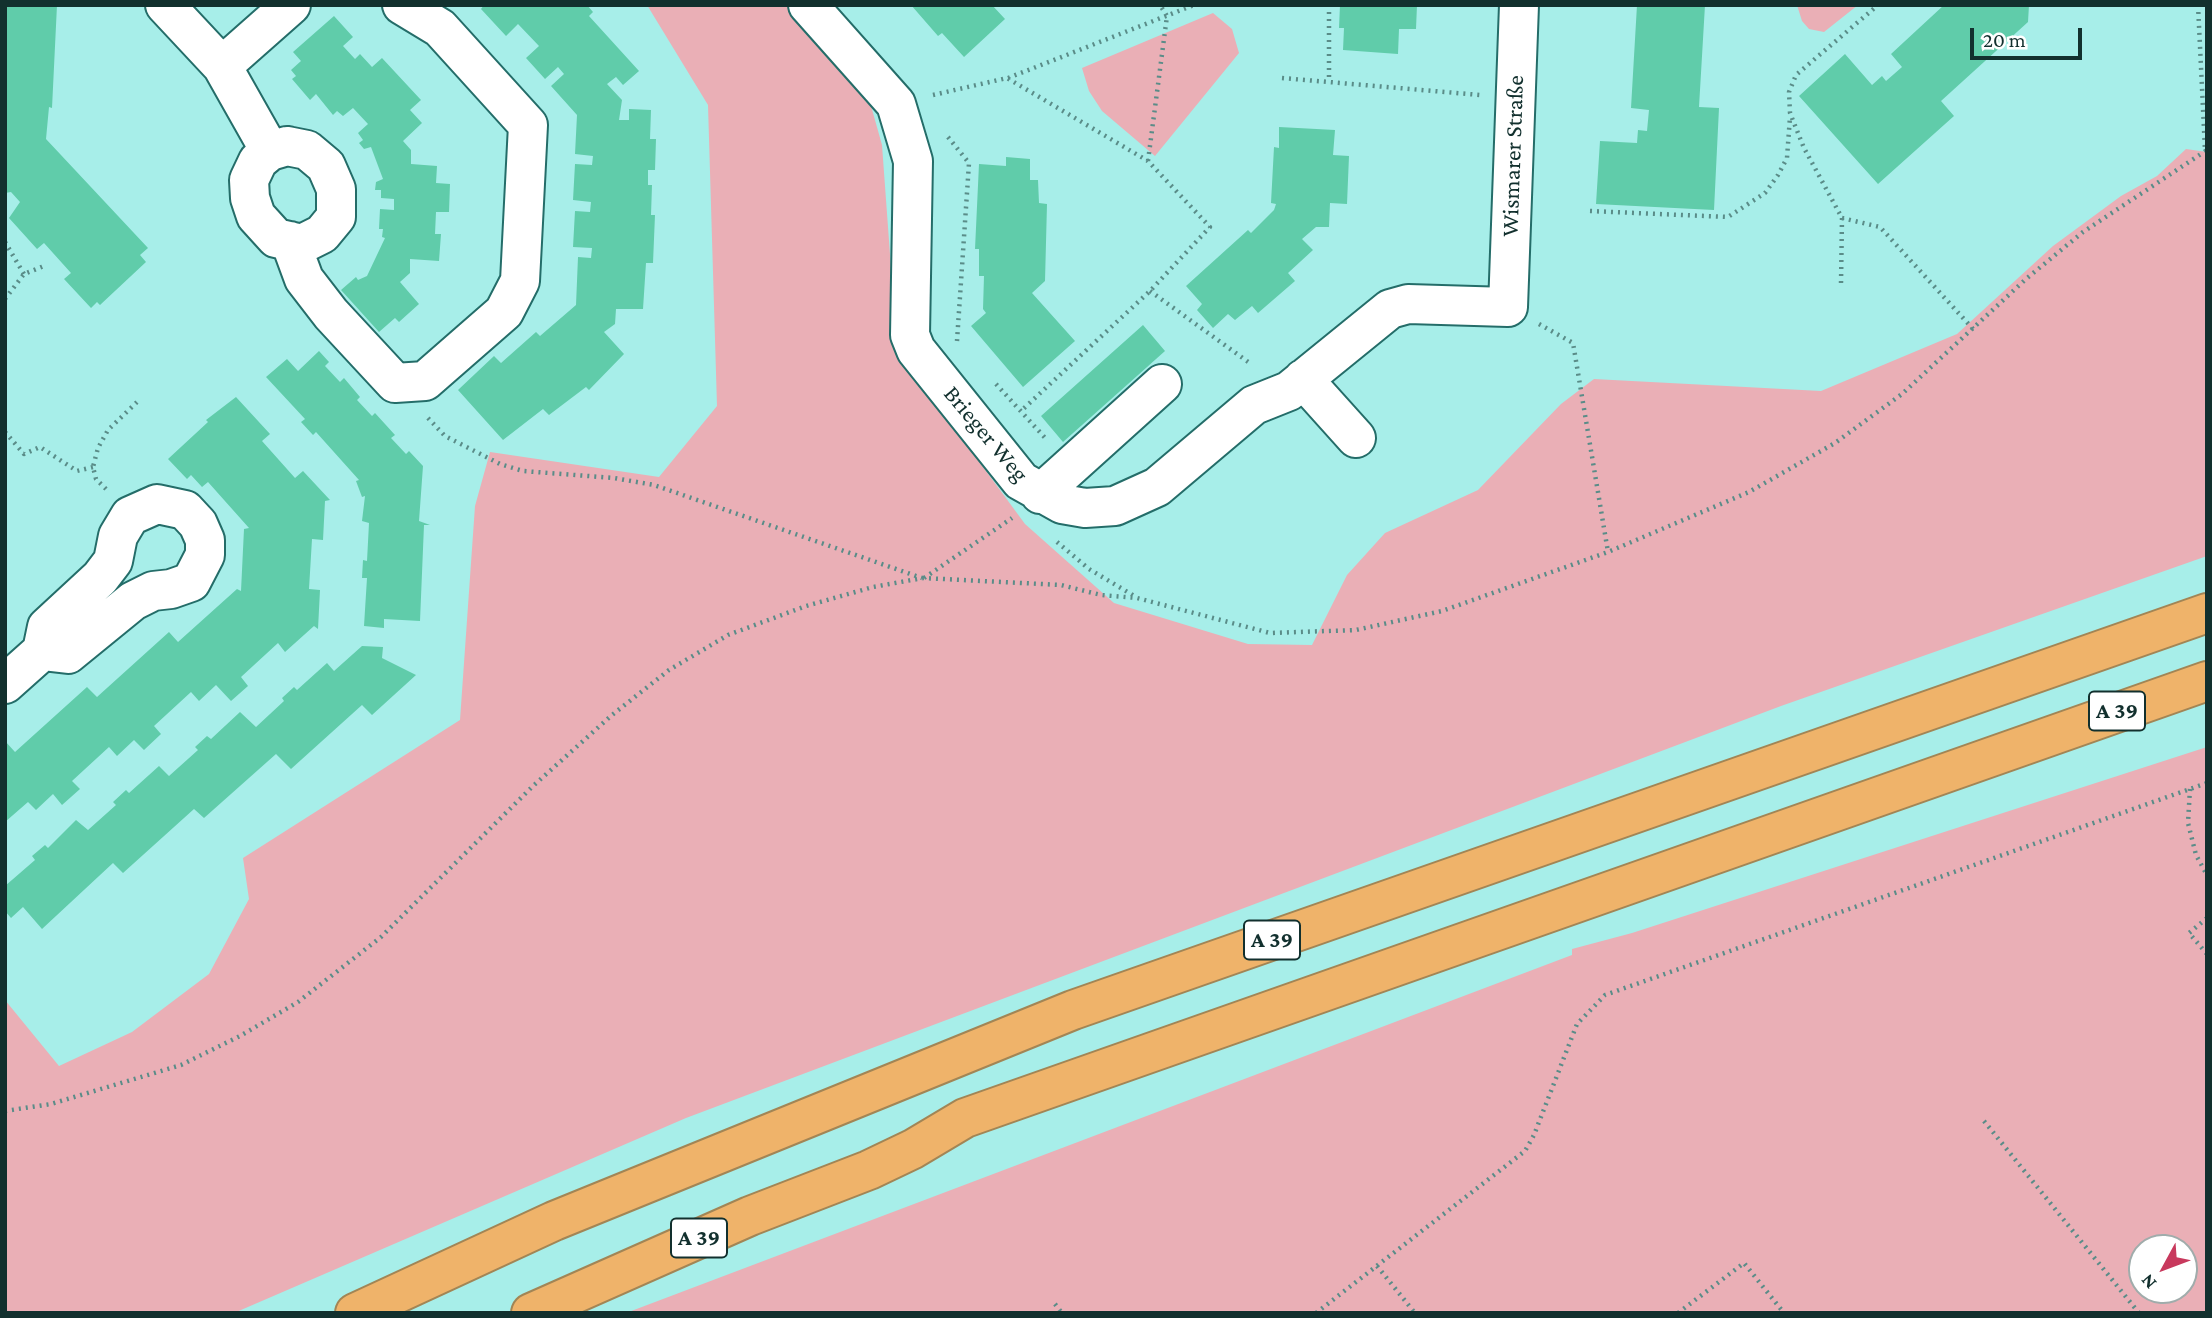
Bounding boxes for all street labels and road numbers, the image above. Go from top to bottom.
street label: Wismarer Straße [1496,75,1530,237]
street label: Brieger Weg [937,380,1035,488]
road number: A 39 [2089,692,2145,730]
road number: A 39 [1244,920,1300,959]
road number: A 39 [671,1218,727,1258]

